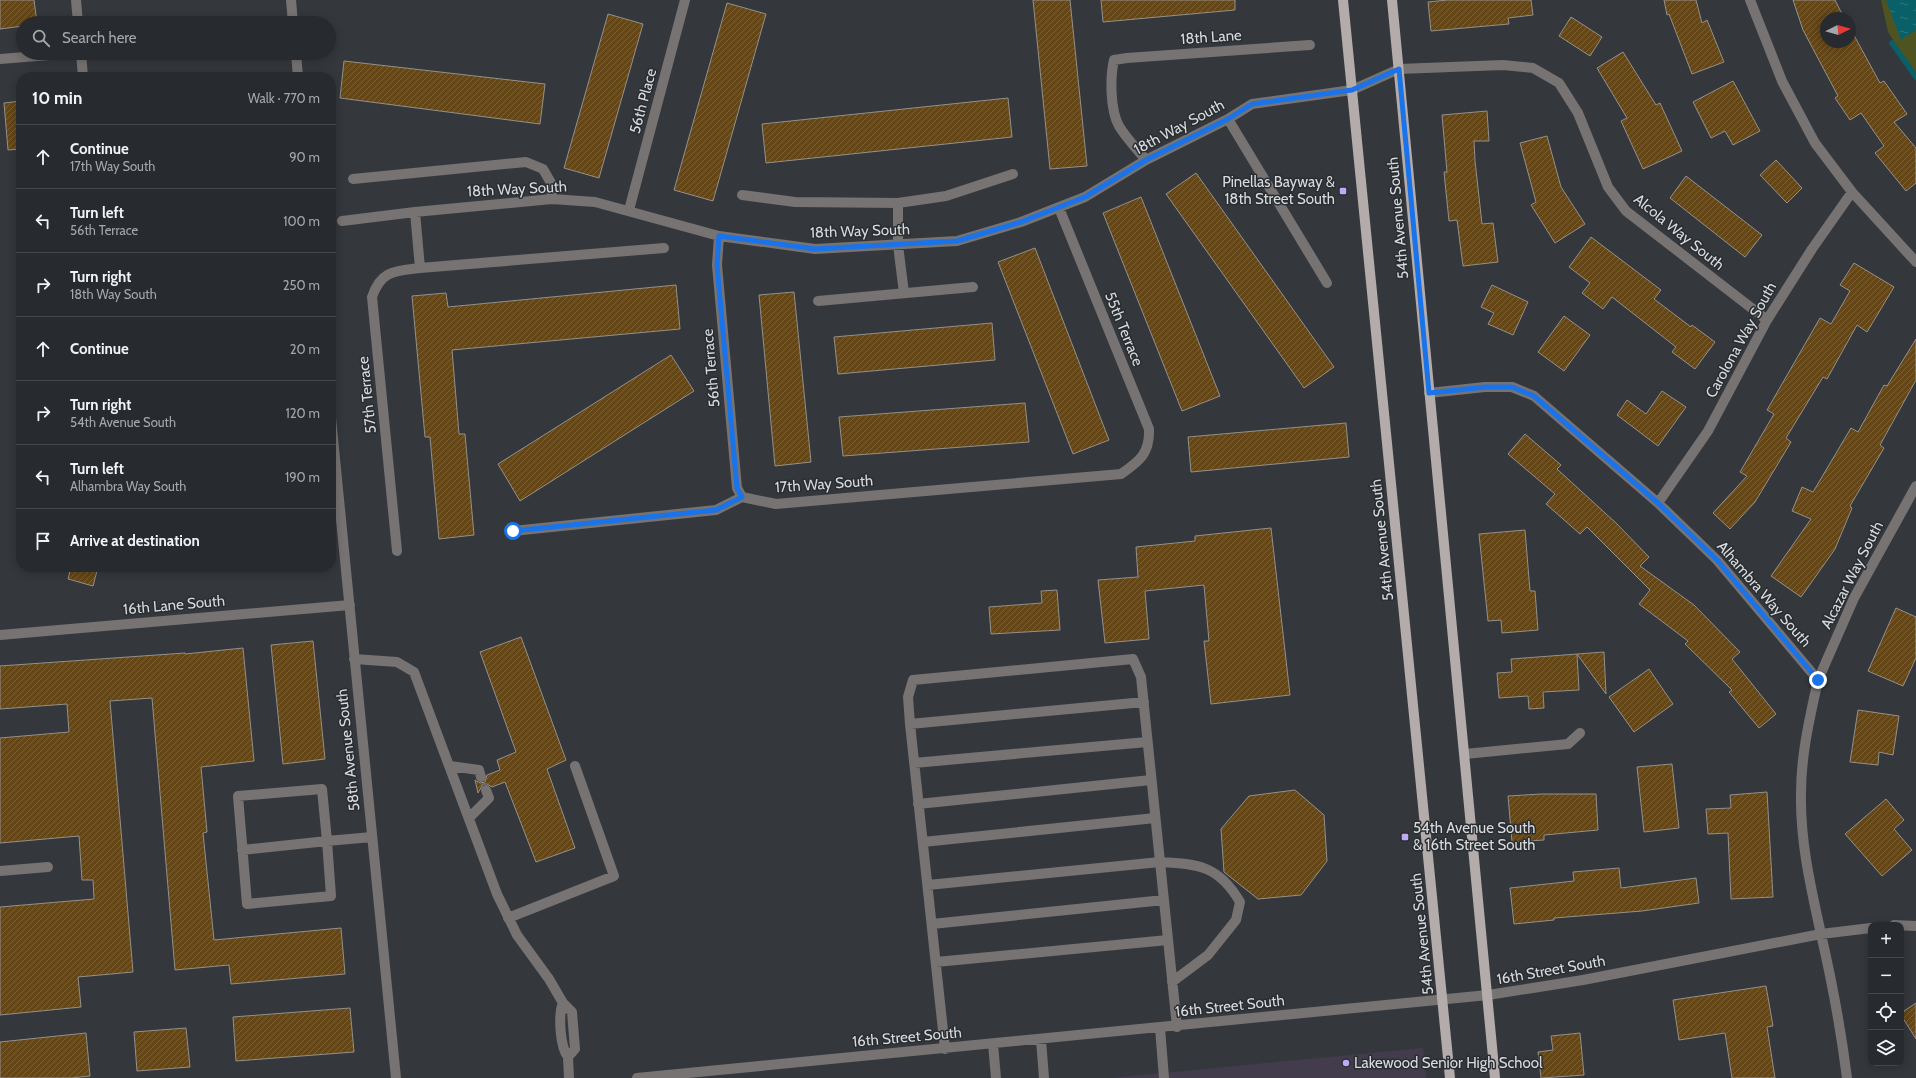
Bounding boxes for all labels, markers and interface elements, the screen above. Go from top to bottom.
north arrow [1820,12,1856,48]
search box [16,16,336,60]
street label: 18th Lane [1180,26,1243,48]
icon: search [30,27,52,49]
text: Search here [62,29,137,47]
street label: 56th Place [626,66,660,136]
text: 10 min [32,88,82,108]
text: Walk · 770 m [248,90,320,106]
street label: 18th Way South [1131,96,1227,158]
text: Continue [70,140,129,158]
icon: ahead [32,146,54,168]
text: 90 m [289,149,320,165]
street label: 54th Avenue South [1384,156,1412,280]
text: 17th Way South [70,158,155,174]
place label: Pinellas Bayway & 18th Street South [1222,173,1335,208]
street label: 18th Way South [467,177,567,201]
marker: Pinellas Bayway & 18th Street South [1338,186,1348,196]
street label: Alcola Way South [1630,190,1728,274]
text: Turn left [70,204,124,222]
icon: left [32,210,54,232]
text: 100 m [283,213,320,229]
street label: 18th Way South [810,220,910,242]
text: 56th Terrace [70,222,138,238]
text: Turn right [70,268,131,286]
icon: right [32,274,54,296]
text: 250 m [283,277,320,293]
street label: Carolona Way South [1702,279,1780,401]
text: 18th Way South [70,286,157,302]
street label: 55th Terrace [1101,289,1147,369]
street label: 56th Terrace [699,328,723,408]
icon: ahead [32,338,54,360]
text: Continue [70,340,129,358]
text: 20 m [290,341,320,357]
street label: 57th Terrace [354,355,380,435]
text: Turn right [70,396,131,414]
icon: right [32,402,54,424]
text: 120 m [286,405,320,421]
text: 54th Avenue South [70,414,176,430]
text: Turn left [70,460,124,478]
icon: left [32,466,54,488]
text: 190 m [285,469,320,485]
street label: 17th Way South [774,472,874,496]
text: Alhambra Way South [70,478,186,494]
street label: 54th Avenue South [1367,478,1397,602]
street label: Alcazar Way South [1817,518,1887,632]
route start [504,522,522,540]
icon: arrive [32,530,54,552]
text: Arrive at destination [70,532,200,550]
street label: Alhambra Way South [1713,537,1815,651]
street label: 16th Lane South [122,592,226,618]
route end [1809,671,1827,689]
street label: 58th Avenue South [333,688,363,812]
place label: 54th Avenue South & 16th Street South [1413,819,1536,854]
marker: 54th Avenue South & 16th Street South [1400,832,1410,842]
street label: 54th Avenue South [1407,872,1437,996]
map controls [1868,922,1904,1066]
button: + [1868,922,1904,958]
street label: 16th Street South [1495,952,1607,988]
button: − [1868,958,1904,994]
street label: 16th Street South [1174,991,1286,1021]
button: locate [1868,994,1904,1030]
street label: 16th Street South [851,1023,963,1051]
button: layers [1868,1030,1904,1066]
place label: Lakewood Senior High School [1354,1054,1543,1072]
marker: Lakewood Senior High School [1341,1058,1351,1068]

